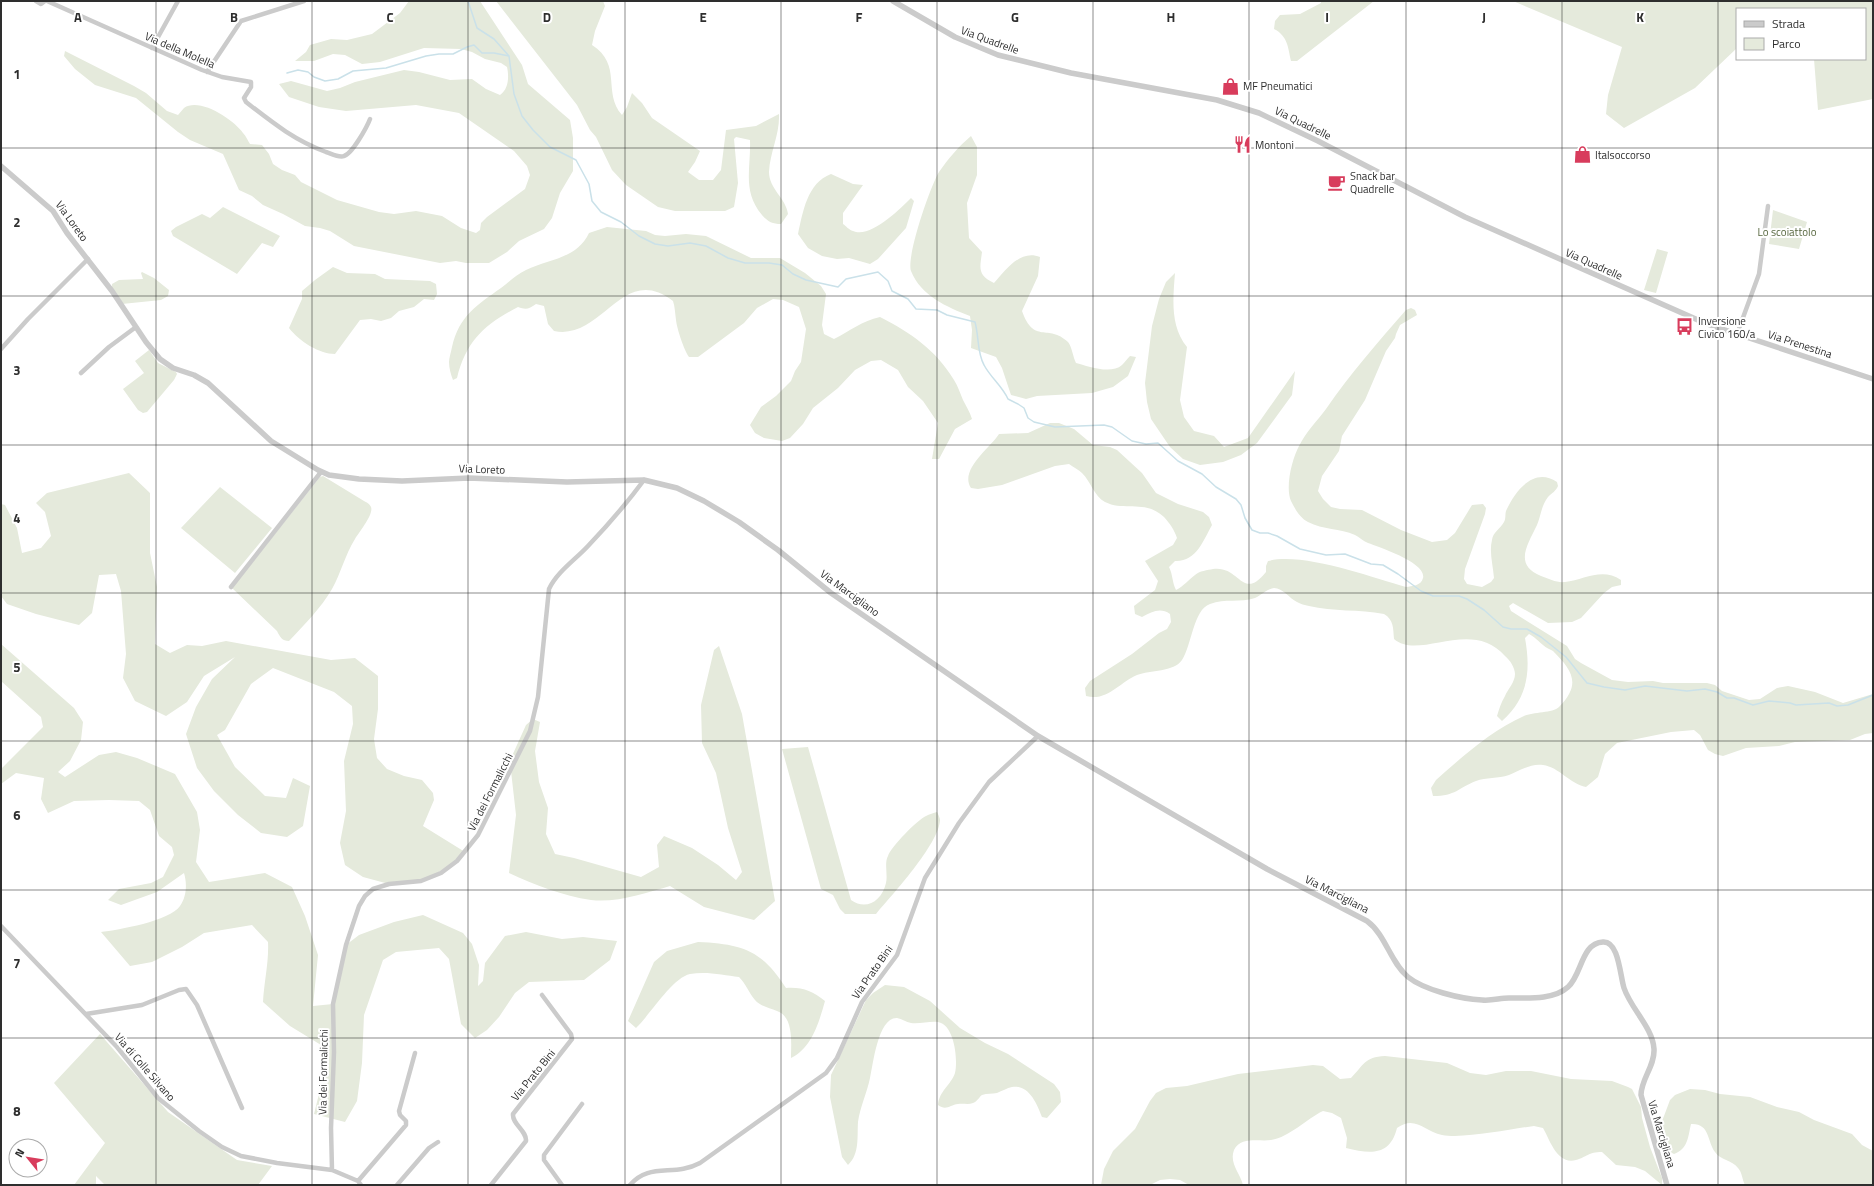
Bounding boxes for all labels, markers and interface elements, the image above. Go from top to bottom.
text: A [74,7,82,27]
text: B [230,7,238,27]
text: C [386,7,394,27]
text: D [543,7,551,27]
text: E [699,7,707,27]
text: F [856,7,863,27]
text: G [1011,7,1019,27]
text: H [1167,7,1175,27]
text: I [1325,7,1329,27]
text: J [1482,7,1486,27]
text: K [1636,7,1644,27]
legend [1736,8,1866,60]
text: Strada [1772,14,1805,33]
street label: Via Quadrelle [959,22,1022,58]
street label: Via della Molella [142,28,218,72]
text: Parco [1772,34,1801,53]
text: 1 [13,64,21,84]
shop icon: MF Pneumatici [1220,76,1240,96]
place label: MF Pneumatici [1243,78,1312,94]
street label: Via Quadrelle [1272,102,1334,144]
restaurant icon: Montoni [1232,135,1252,155]
place label: Montoni [1255,137,1294,153]
shop icon: Italsoccorso [1572,145,1592,165]
place label: Italsoccorso [1595,147,1651,163]
place label: Snack bar Quadrelle [1350,168,1395,197]
cafe icon: Snack bar Quadrelle [1327,172,1347,192]
street label: Via Loreto [52,197,92,245]
text: 2 [13,212,21,232]
park label: Lo scoiattolo [1758,224,1817,240]
street label: Via Quadrelle [1563,244,1626,284]
place label: Inversione Civico 160/a [1698,313,1756,342]
bus stop icon: Inversione Civico 160/a [1675,317,1695,337]
street label: Via Prenestina [1766,326,1835,362]
text: 3 [13,360,21,380]
street label: Via Loreto [458,460,506,478]
text: 4 [13,508,21,528]
street label: Via Marcigliano [817,566,883,620]
text: 5 [13,657,21,677]
street label: Via dei Formalicchi [463,750,517,834]
text: 6 [13,805,21,825]
street label: Via Marcigliana [1302,871,1372,917]
street label: Via Prato Bini [848,942,896,1002]
text: 7 [13,953,21,973]
street label: Via di Colle Silvano [111,1029,179,1105]
street label: Via dei Formalicchi [314,1029,332,1115]
street label: Via Prato Bini [507,1046,559,1104]
street label: Via Marcigliana [1644,1098,1680,1170]
text: 8 [13,1101,21,1121]
north arrow [8,1138,48,1178]
text: N [11,1146,28,1160]

